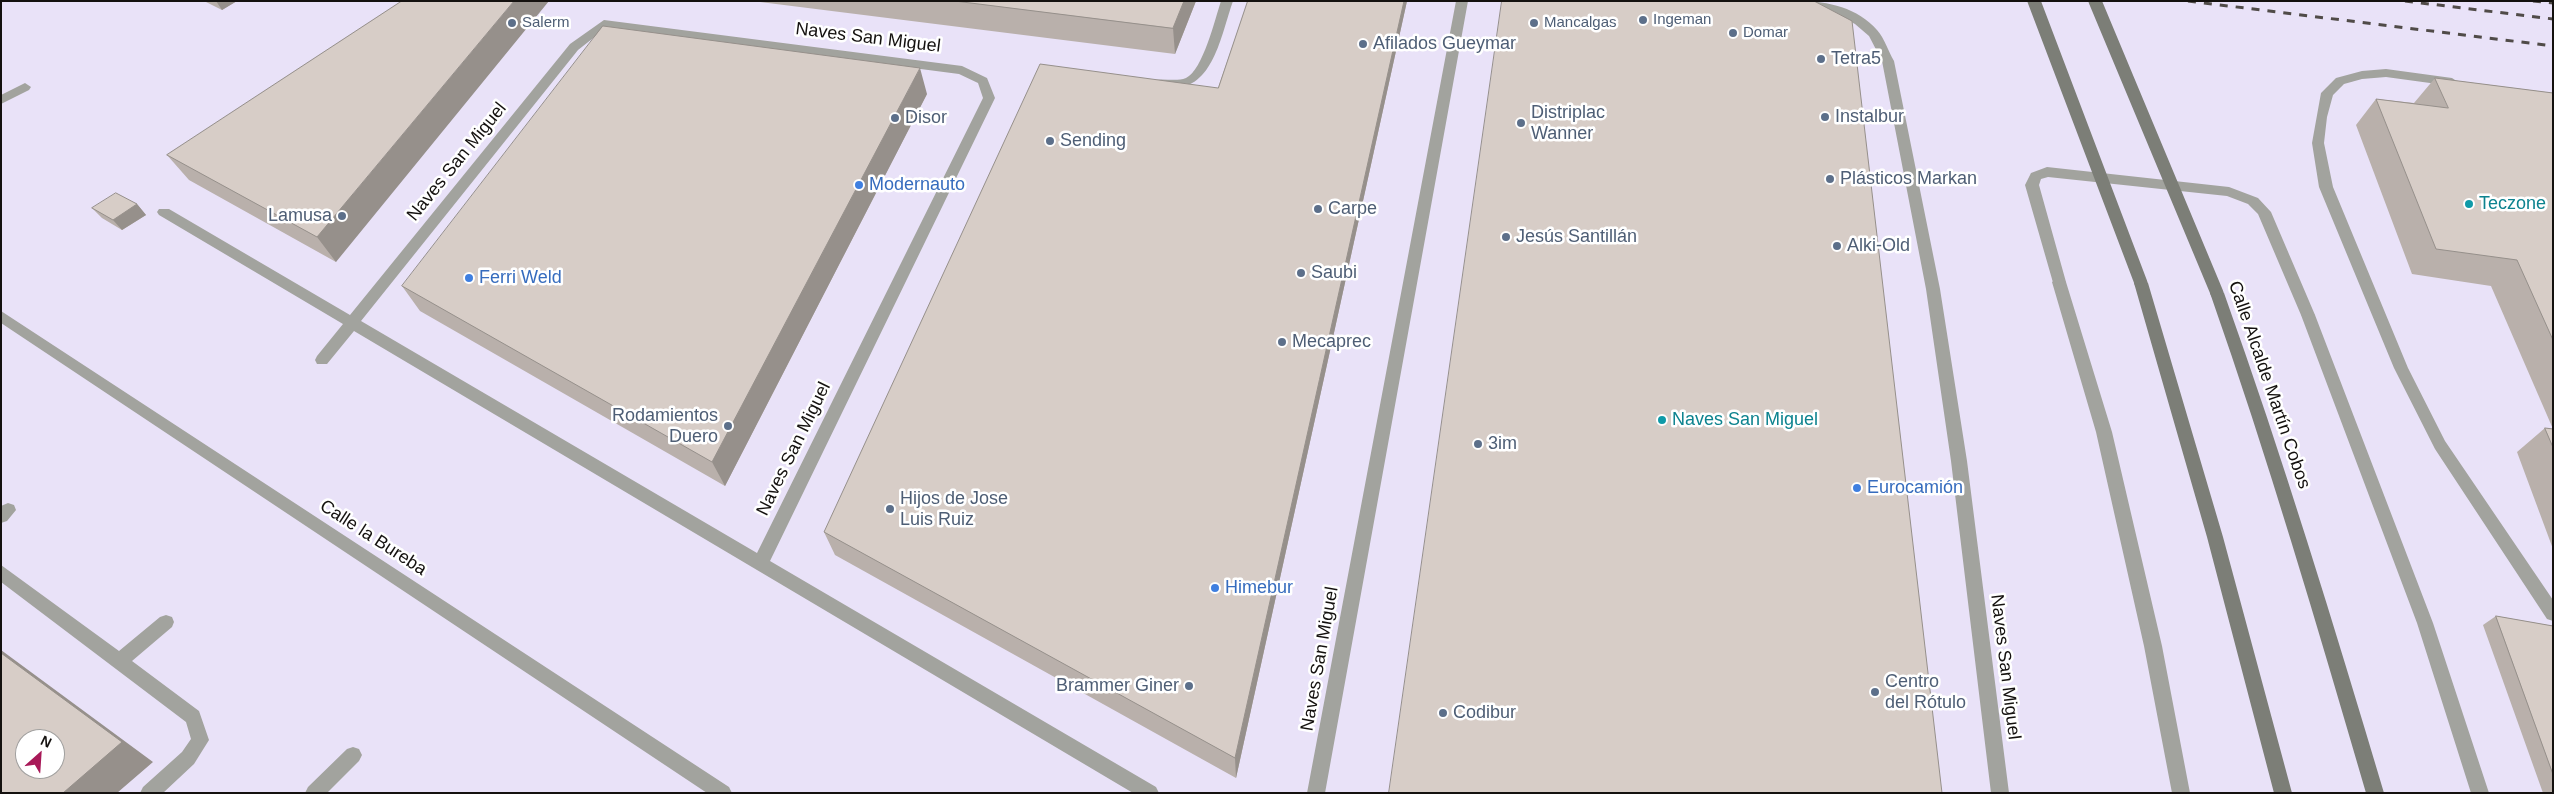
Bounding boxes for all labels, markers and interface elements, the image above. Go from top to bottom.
place label: Ingeman [1653,11,1711,29]
place label: Salerm [522,14,570,32]
place label: Mancalgas [1544,14,1617,32]
marker: Ingeman [1637,14,1649,26]
marker: Salerm [506,17,518,29]
marker: Mancalgas [1528,17,1540,29]
street label: Naves San Miguel [794,18,942,58]
place label: Domar [1743,24,1788,42]
marker: Domar [1727,27,1739,39]
place label: Afilados Gueymar [1373,33,1516,55]
marker: Afilados Gueymar [1357,38,1369,50]
place label: Tetra5 [1831,48,1881,70]
marker: Tetra5 [1815,53,1827,65]
street label: Naves San Miguel [403,98,511,226]
place label: Distriplac Wanner [1531,102,1605,144]
place label: Instalbur [1835,106,1904,128]
place label: Disor [905,107,947,129]
marker: Instalbur [1819,111,1831,123]
marker: Disor [889,112,901,124]
marker: Distriplac Wanner [1515,117,1527,129]
place label: Sending [1060,130,1126,152]
marker: Sending [1044,135,1056,147]
place label: Plásticos Markan [1840,168,1977,190]
marker: Plásticos Markan [1824,173,1836,185]
place label: Modernauto [869,174,965,196]
marker: Modernauto [853,179,865,191]
place label: Teczone [2479,193,2546,215]
place label: Carpe [1328,198,1377,220]
marker: Teczone [2463,198,2475,210]
marker: Carpe [1312,203,1324,215]
place label: Lamusa [268,205,332,227]
marker: Lamusa [336,210,348,222]
place label: Jesús Santillán [1516,226,1637,248]
marker: Jesús Santillán [1500,231,1512,243]
place label: Alki-Old [1847,235,1910,257]
marker: Alki-Old [1831,240,1843,252]
place label: Saubi [1311,262,1357,284]
place label: Ferri Weld [479,267,562,289]
marker: Saubi [1295,267,1307,279]
marker: Ferri Weld [463,272,475,284]
street label: Calle Alcalde Martín Cobos [2223,278,2315,492]
place label: Mecaprec [1292,331,1371,353]
marker: Mecaprec [1276,336,1288,348]
street label: Naves San Miguel [752,379,836,519]
place label: Rodamientos Duero [612,405,718,448]
place label: Naves San Miguel [1672,409,1818,431]
marker: Naves San Miguel [1656,414,1668,426]
marker: Rodamientos Duero [722,420,734,432]
place label: 3im [1488,433,1517,455]
marker: 3im [1472,438,1484,450]
place label: Eurocamión [1867,477,1963,499]
marker: Eurocamión [1851,482,1863,494]
place label: Hijos de Jose Luis Ruiz [900,488,1008,530]
street label: Calle la Bureba [316,495,430,581]
marker: Hijos de Jose Luis Ruiz [884,503,896,515]
place label: Himebur [1225,577,1293,599]
marker: Himebur [1209,582,1221,594]
street label: Naves San Miguel [1297,585,1343,733]
street label: Naves San Miguel [1985,593,2025,741]
place label: Centro del Rótulo [1885,671,1966,714]
place label: Brammer Giner [1056,675,1179,697]
marker: Brammer Giner [1183,680,1195,692]
marker: Centro del Rótulo [1869,686,1881,698]
place label: Codibur [1453,702,1516,724]
marker: Codibur [1437,707,1449,719]
north arrow [15,729,65,779]
text: N [38,732,54,751]

